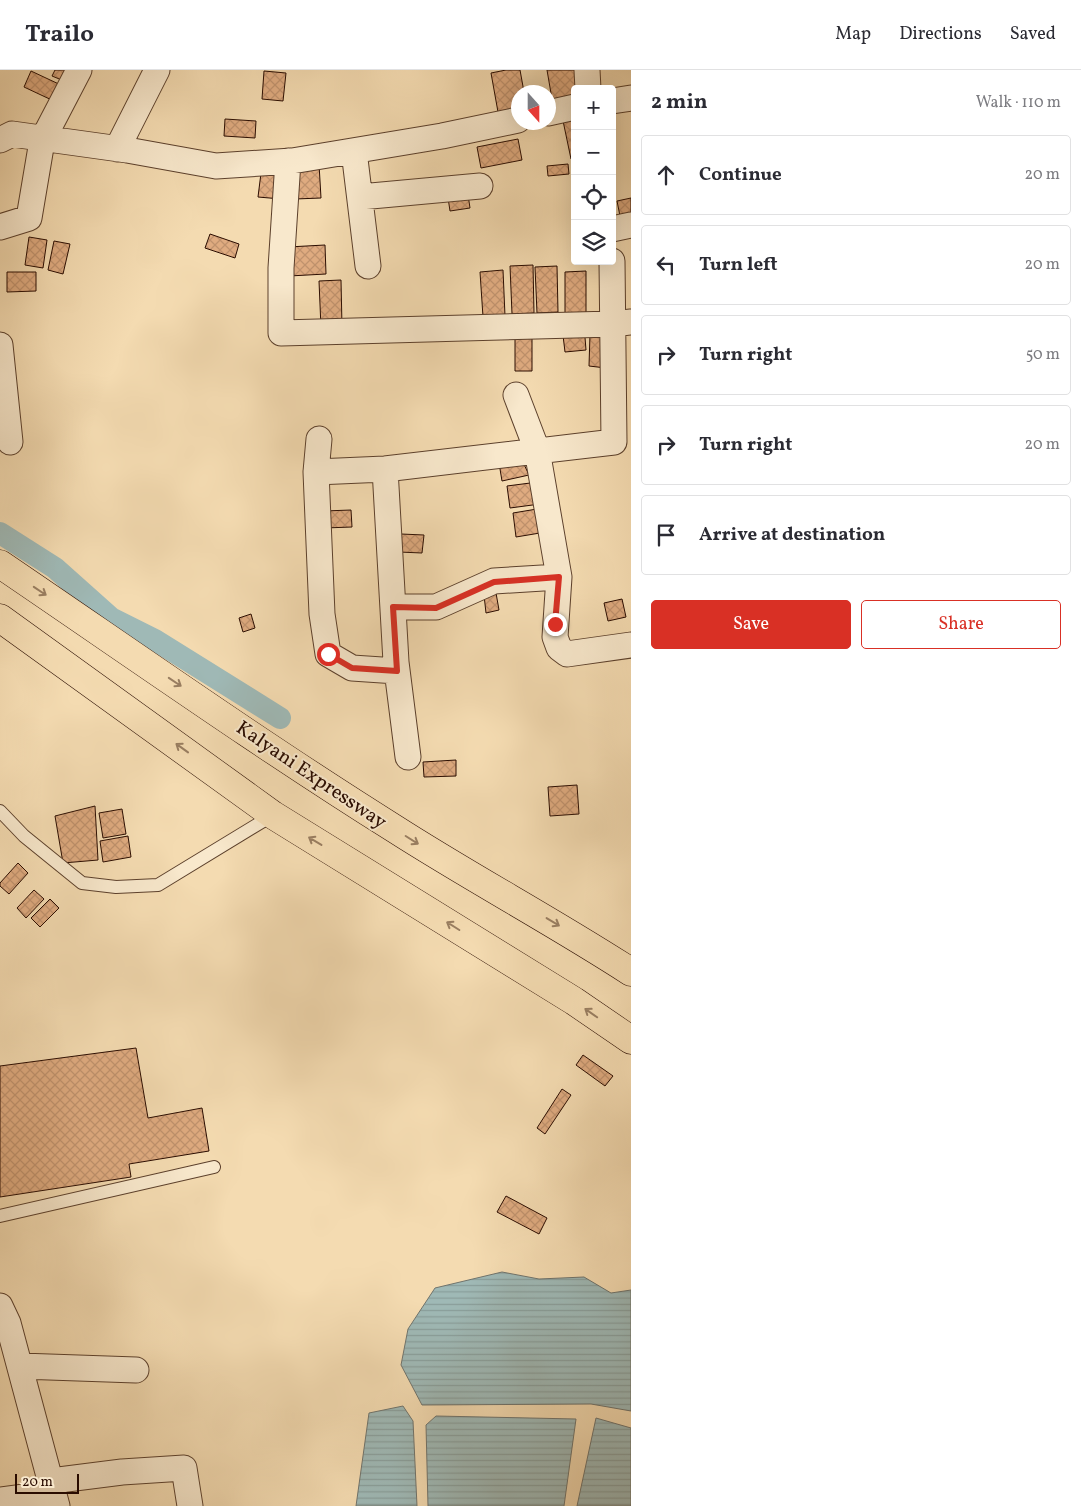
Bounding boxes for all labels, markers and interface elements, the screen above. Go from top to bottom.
text: Trailo [25,18,94,52]
text: Map [835,22,871,47]
text: Directions [899,22,982,47]
text: Saved [1010,22,1056,47]
north arrow [511,85,556,130]
map controls [571,85,616,265]
button: + [571,85,616,130]
text: 2 min [651,88,708,117]
text: Walk · 110 m [976,92,1061,114]
button: − [571,130,616,175]
icon: ahead [652,161,680,189]
text: Continue [699,162,782,188]
text: 20 m [1025,164,1060,186]
button: locate [571,175,616,220]
button: layers [571,220,616,265]
icon: left [652,251,680,279]
text: Turn left [699,252,778,278]
text: 20 m [1025,254,1060,276]
icon: right [652,341,680,369]
text: Turn right [699,342,792,368]
text: 50 m [1026,344,1060,366]
icon: right [652,431,680,459]
text: Turn right [699,432,792,458]
text: 20 m [1025,434,1060,456]
icon: arrive [652,521,680,549]
text: Arrive at destination [699,522,885,548]
one-way arrow [33,587,47,597]
button: Save [651,600,851,649]
button: Share [861,600,1061,649]
route end [544,613,567,636]
route start [317,643,340,666]
one-way arrow [168,677,182,687]
street label: Kalyani Expressway [230,715,392,837]
one-way arrow [175,743,189,753]
one-way arrow [308,835,322,846]
one-way arrow [405,835,419,845]
one-way arrow [545,918,559,928]
one-way arrow [447,921,461,931]
one-way arrow [584,1007,598,1018]
scale bar [15,1471,79,1494]
text: 20 m [22,1473,53,1492]

